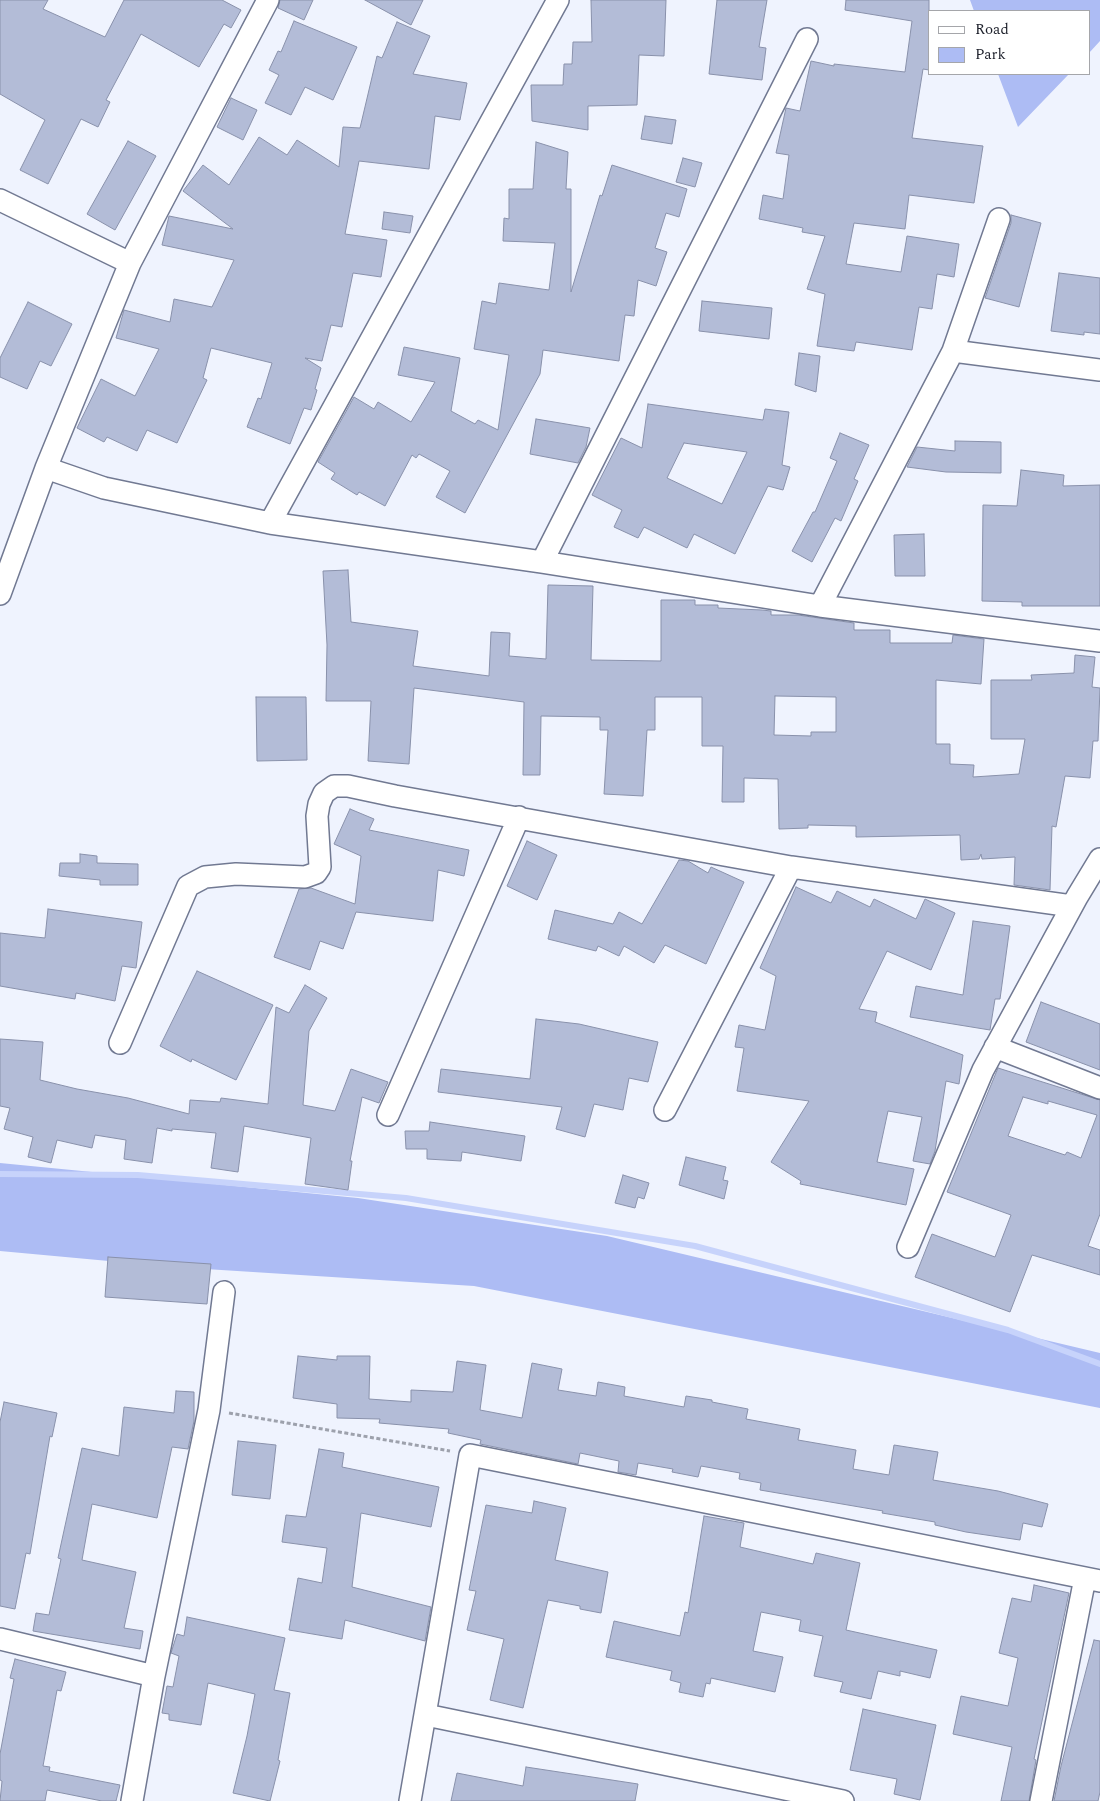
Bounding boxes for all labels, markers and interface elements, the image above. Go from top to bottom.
legend [928,10,1090,75]
text: Road [975,18,1009,41]
text: Park [975,43,1006,66]

